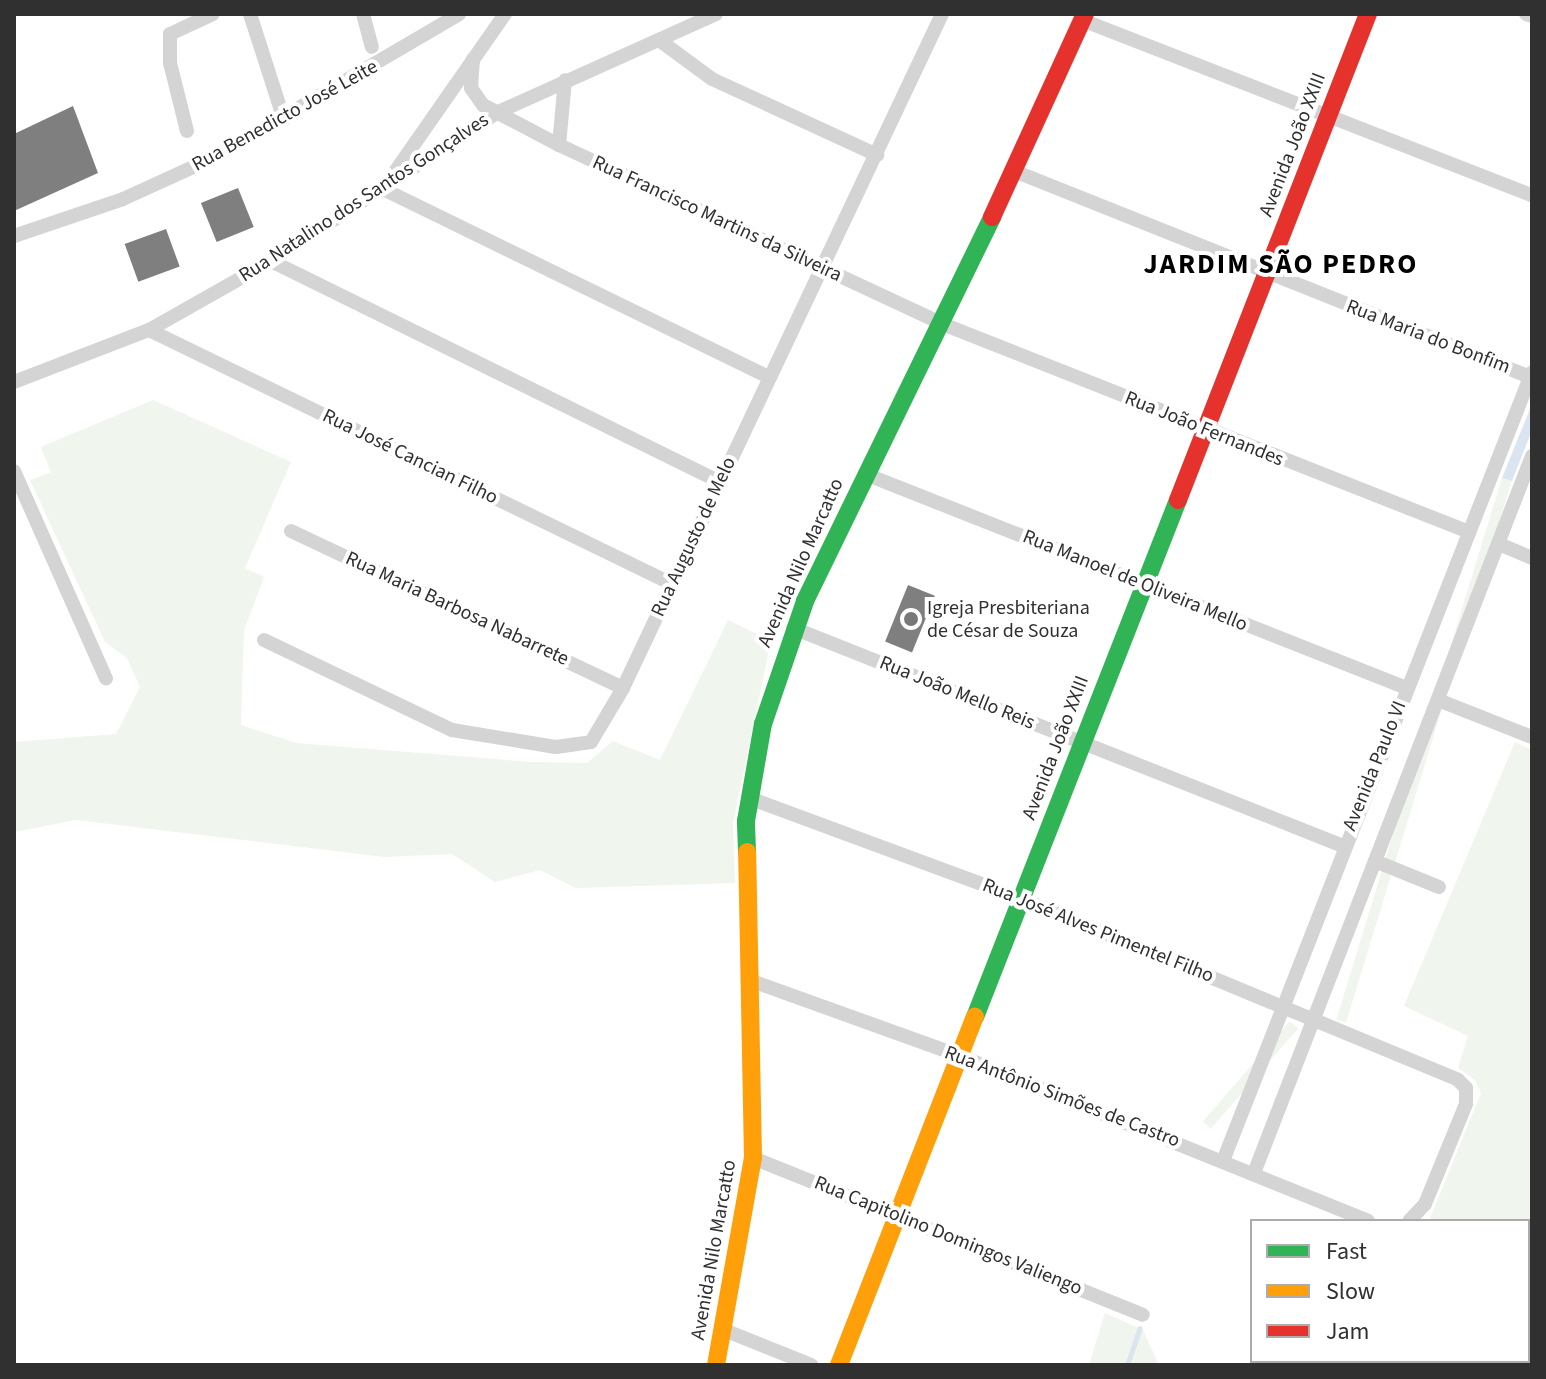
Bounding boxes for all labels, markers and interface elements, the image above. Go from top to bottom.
street label: Rua Benedicto José Leite [188,55,382,177]
street label: Avenida João XXIII [1255,70,1331,220]
street label: Rua Natalino dos Santos Gonçalves [235,108,493,288]
street label: Rua Francisco Martins da Silveira [589,151,845,287]
district label: JARDIM SÃO PEDRO [1144,247,1418,281]
street label: Rua Maria do Bonfim [1343,295,1513,379]
street label: Rua João Fernandes [1121,386,1287,472]
street label: Rua José Cancian Filho [318,404,502,510]
street label: Rua Augusto de Melo [646,453,742,621]
street label: Avenida Nilo Marcatto [753,475,849,651]
street label: Rua Manoel de Oliveira Mello [1019,525,1251,637]
street label: Rua Maria Barbosa Nabarrete [342,547,572,671]
place label: Igreja Presbiteriana de César de Souza [927,596,1090,643]
marker: Igreja Presbiteriana de César de Souza [902,610,920,628]
street label: Rua João Mello Reis [876,651,1038,735]
street label: Avenida João XXIII [1018,673,1094,823]
street label: Avenida Paulo VI [1338,698,1412,834]
street label: Rua José Alves Pimentel Filho [979,874,1217,988]
street label: Rua Antônio Simões de Castro [941,1041,1183,1153]
street label: Avenida Nilo Marcatto [686,1158,742,1342]
street label: Rua Capitolino Domingos Valiengo [810,1171,1086,1301]
legend [1250,1219,1530,1363]
text: Fast [1326,1234,1367,1269]
text: Slow [1326,1274,1375,1309]
text: Jam [1326,1314,1370,1349]

